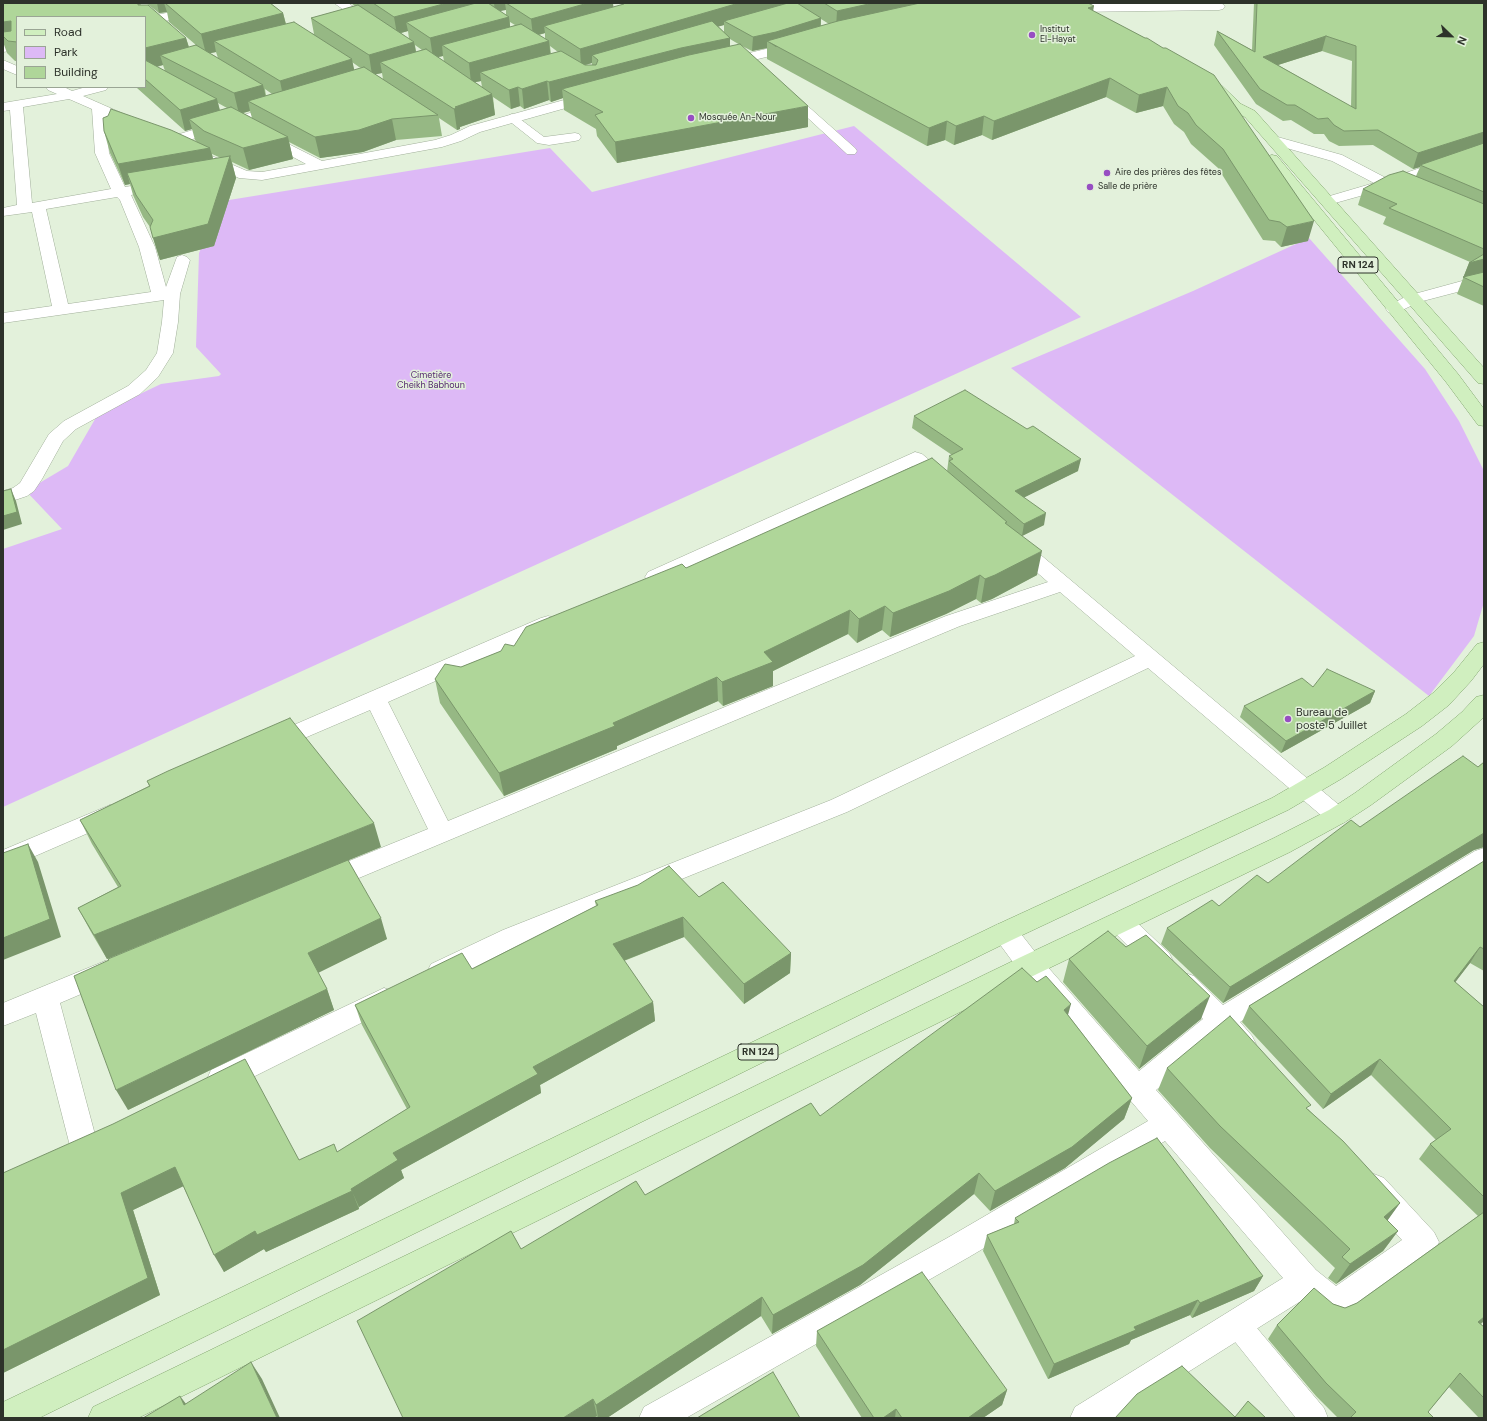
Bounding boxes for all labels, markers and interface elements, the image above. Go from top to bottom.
legend [16,16,146,88]
north arrow [1431,16,1471,56]
text: Road [54,24,82,40]
place label: Institut El-Hayat [1040,25,1076,46]
marker: Institut El-Hayat [1027,30,1037,40]
text: N [1454,34,1470,47]
text: Park [54,44,78,60]
text: Building [54,64,98,80]
marker: Mosquée An-Nour [686,113,696,123]
place label: Mosquée An-Nour [699,113,776,123]
marker: Aire des prières des fêtes [1102,168,1112,178]
place label: Aire des prières des fêtes [1115,168,1221,178]
marker: Salle de prière [1085,182,1095,192]
place label: Salle de prière [1098,182,1157,192]
road number: RN 124 [1338,257,1378,273]
park label: Cimetière Cheikh Babhoun [397,371,465,392]
place label: Bureau de poste 5 Juillet [1296,706,1367,732]
marker: Bureau de poste 5 Juillet [1283,714,1293,724]
road number: RN 124 [738,1044,778,1060]

